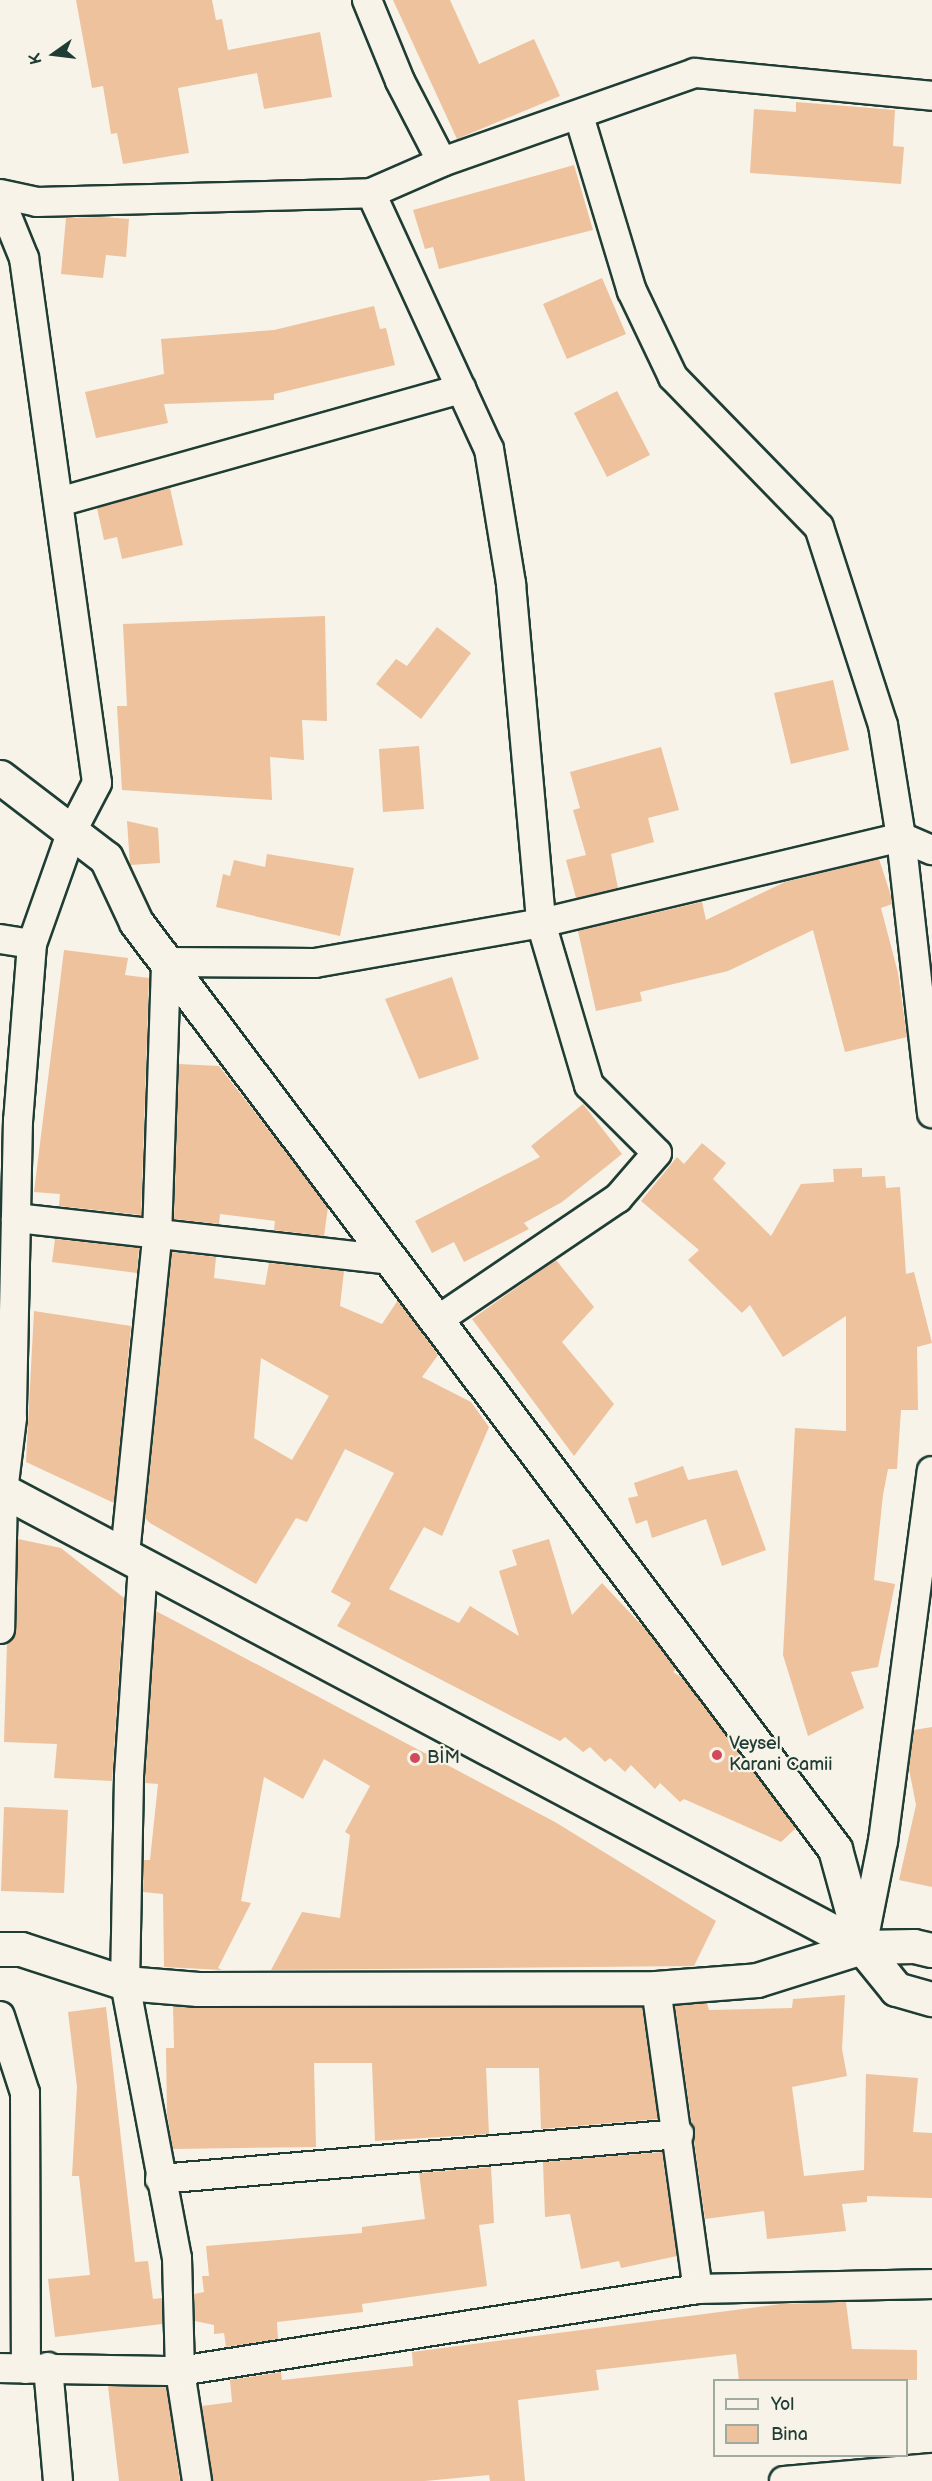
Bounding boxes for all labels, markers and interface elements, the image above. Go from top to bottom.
north arrow [24,24,84,84]
text: K [26,51,47,66]
place label: Veysel Karani Camii [729,1734,832,1776]
place label: BİM [427,1747,460,1769]
marker: Veysel Karani Camii [710,1748,724,1762]
marker: BİM [408,1751,422,1765]
legend [713,2379,908,2457]
text: Yol [771,2394,794,2415]
text: Bina [771,2424,808,2445]

